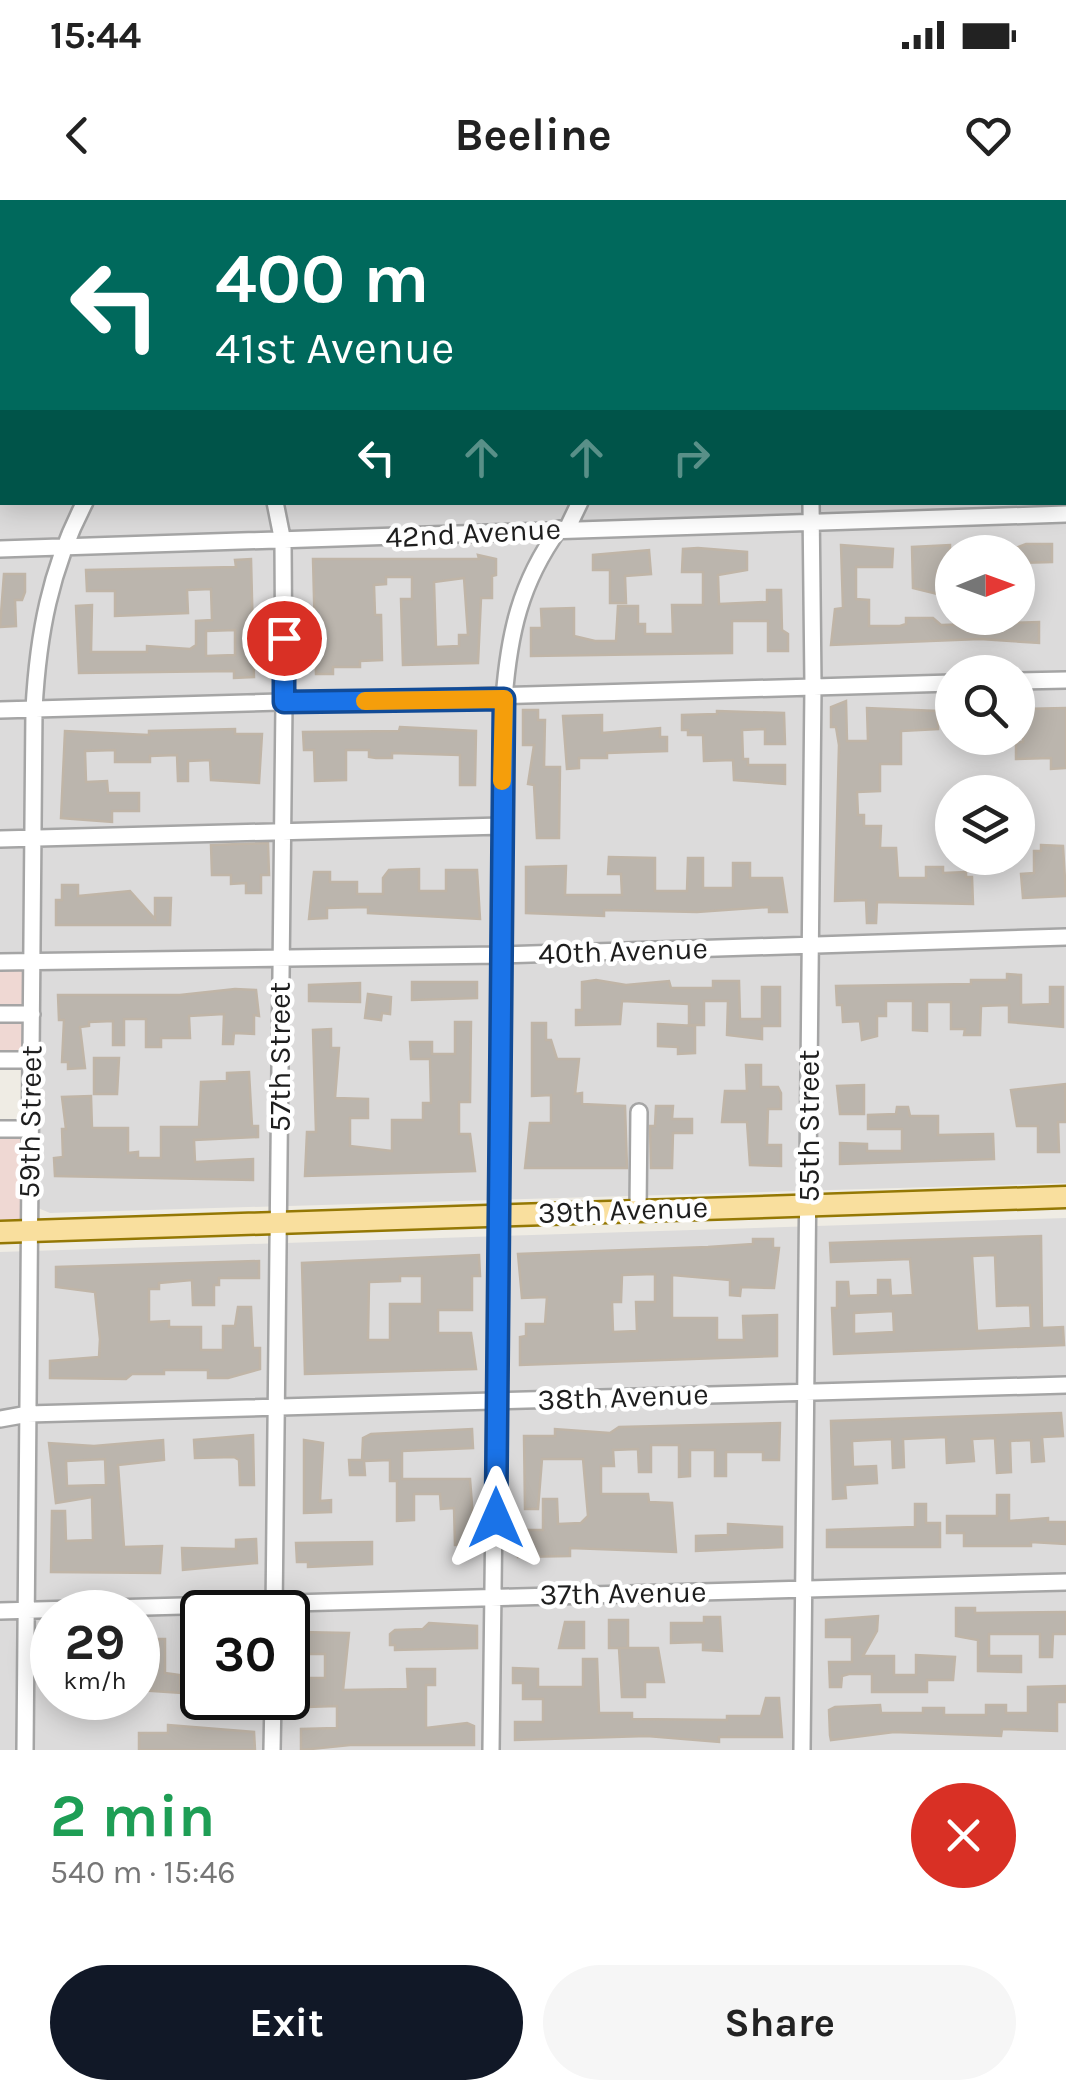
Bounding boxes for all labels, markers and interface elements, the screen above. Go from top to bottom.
text: 15:44 [50,13,141,58]
icon: back [50,108,105,163]
icon: heart [961,108,1016,163]
text: Beeline [454,109,612,161]
text: 400 m [215,238,429,320]
icon: left [50,240,180,370]
text: 41st Avenue [215,322,454,374]
icon: left [349,430,404,485]
icon: ahead [454,430,509,485]
icon: ahead [559,430,614,485]
icon: right [664,430,719,485]
street label: 42nd Avenue [384,510,562,556]
north arrow [935,535,1035,635]
map controls [935,535,1035,875]
pin [242,596,327,681]
icon: arrive [257,611,312,666]
button: search [935,655,1035,755]
button: layers [935,775,1035,875]
street label: 40th Avenue [538,930,708,972]
street label: 57th Street [262,982,298,1132]
street label: 59th Street [11,1045,49,1199]
street label: 55th Street [791,1050,827,1202]
street label: 39th Avenue [537,1189,709,1231]
street label: 38th Avenue [537,1376,709,1418]
position arrow [444,1466,548,1570]
street label: 37th Avenue [539,1574,707,1612]
speed limit sign: 30 [180,1590,310,1720]
text: 29 [65,1613,125,1672]
text: km/h [63,1666,127,1695]
text: 2 min [50,1781,215,1851]
button: close [911,1783,1016,1888]
text: 540 m · 15:46 [50,1854,236,1891]
button: Exit [50,1965,523,2080]
button: Share [543,1965,1016,2080]

